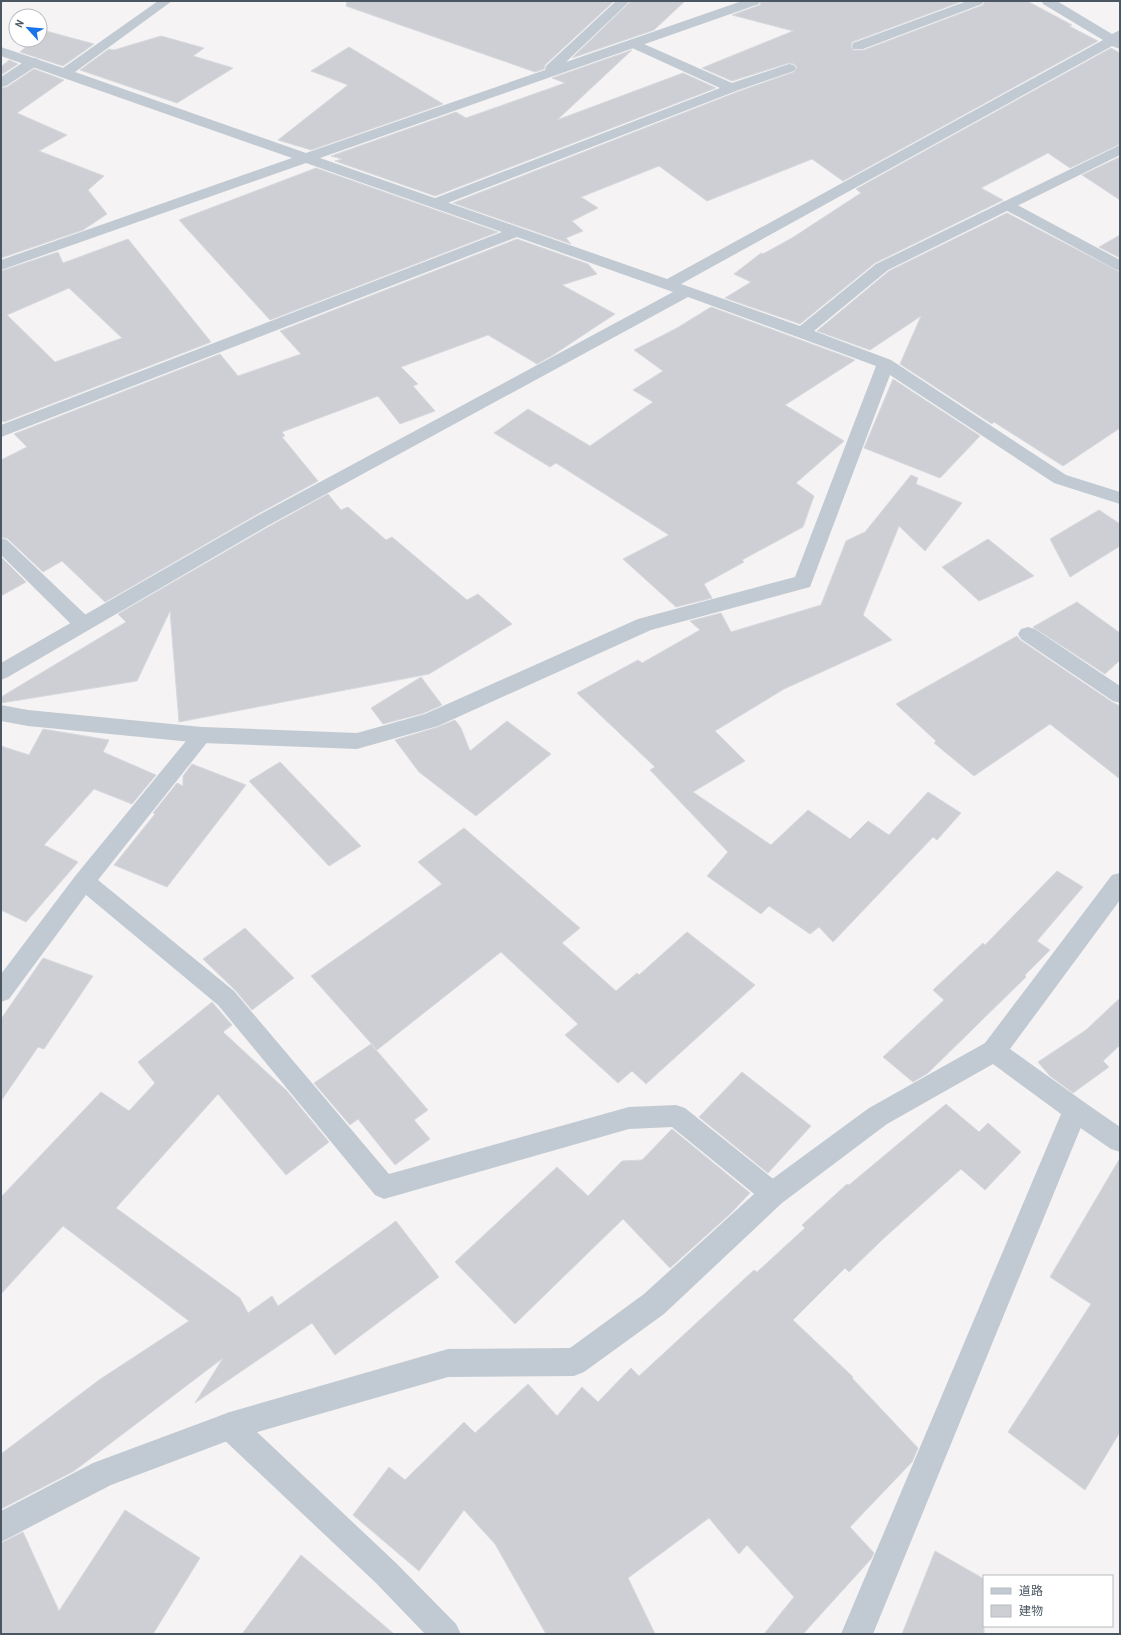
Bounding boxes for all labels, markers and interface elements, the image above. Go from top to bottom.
north arrow [8,8,48,48]
text: N [11,17,27,30]
legend [983,1575,1113,1627]
text: 道路 [1019,1583,1043,1599]
text: 建物 [1019,1603,1043,1619]

